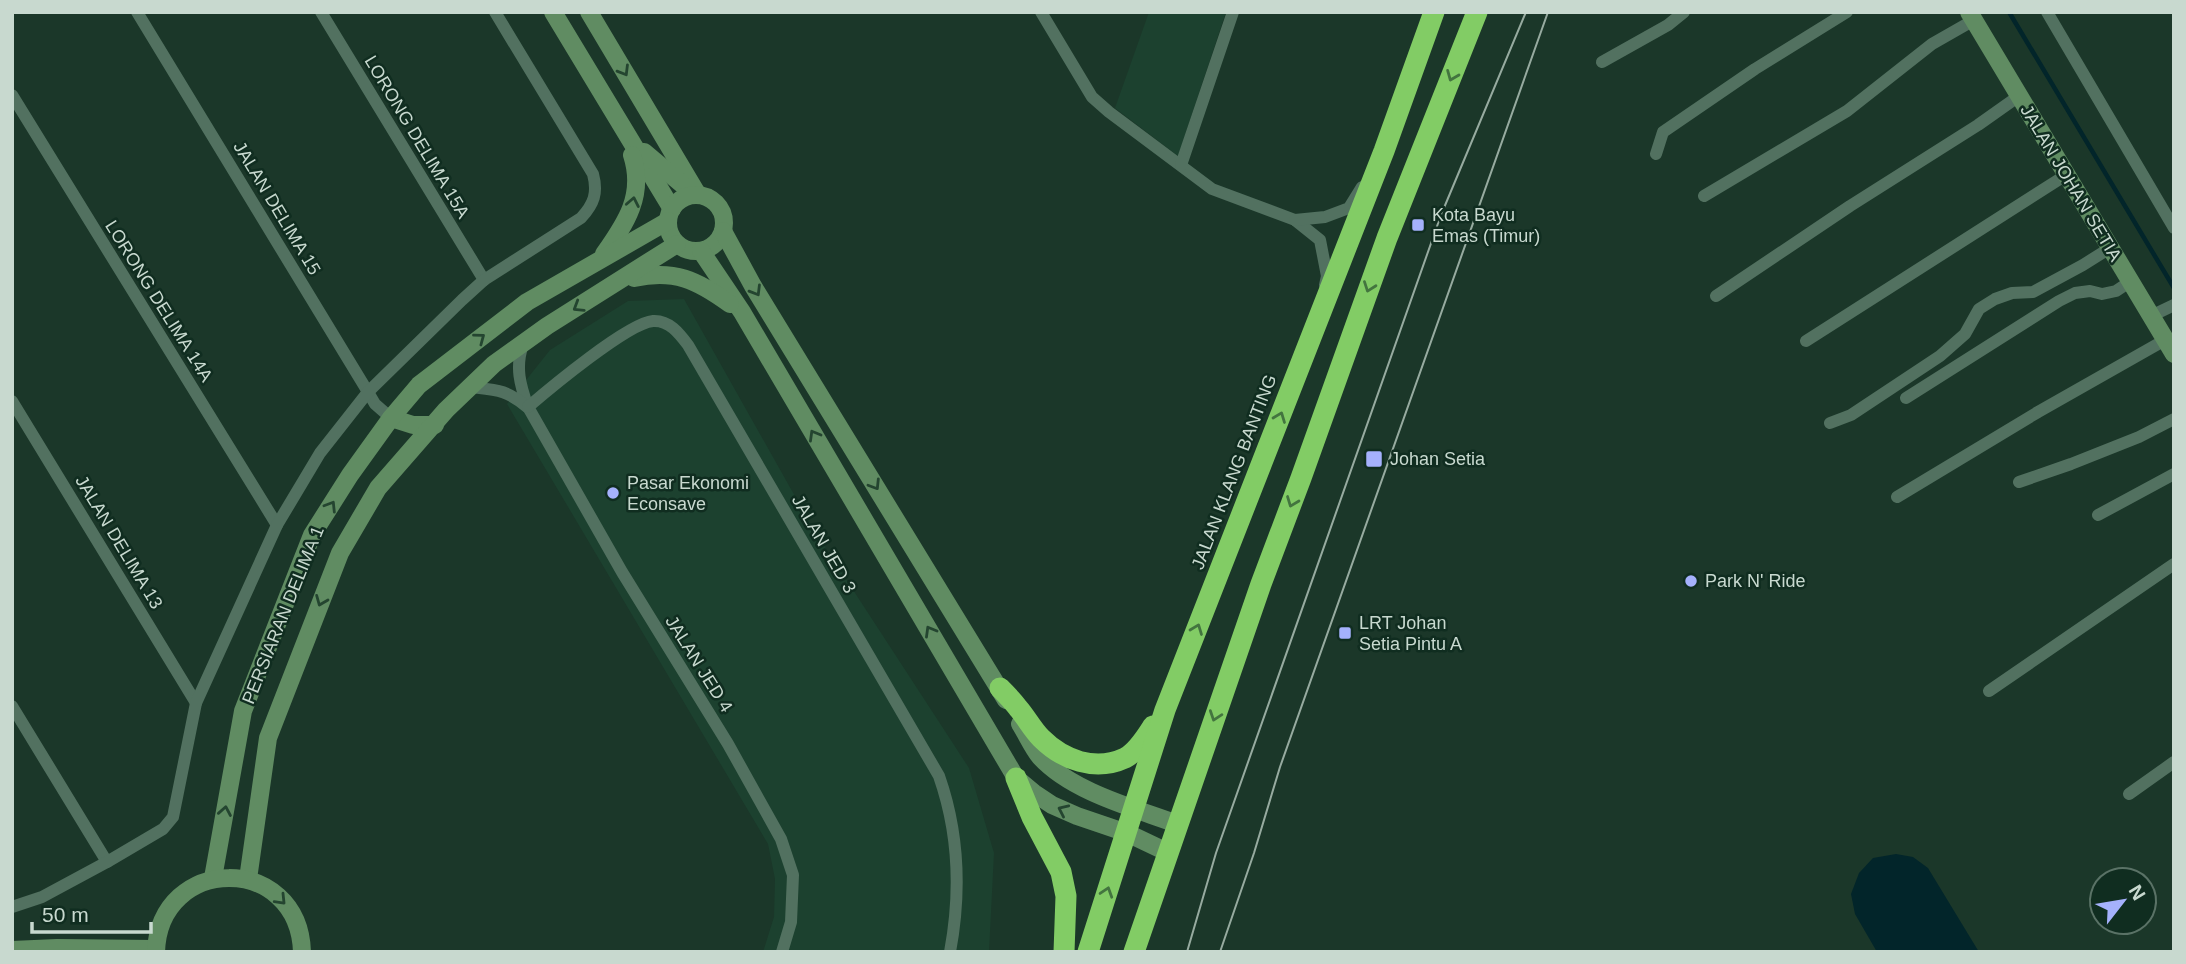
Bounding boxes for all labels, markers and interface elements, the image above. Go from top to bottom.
street label: LORONG DELIMA 15A [361,52,473,222]
one-way arrow [615,63,628,76]
one-way arrow [1446,69,1460,81]
street label: JALAN JOHAN SETIA [2016,101,2126,265]
street label: JALAN DELIMA 15 [229,138,325,278]
one-way arrow [625,196,640,208]
place label: Kota Bayu Emas (Timur) [1432,205,1540,246]
street label: LORONG DELIMA 14A [101,217,217,385]
marker: Kota Bayu Emas (Timur) [1410,217,1426,233]
one-way arrow [1363,281,1377,293]
one-way arrow [748,283,761,296]
one-way arrow [573,298,586,311]
one-way arrow [473,333,485,346]
street label: JALAN KLANG BANTING [1188,372,1280,572]
one-way arrow [1272,411,1286,423]
one-way arrow [810,429,823,442]
marker: Johan Setia [1364,449,1384,469]
place label: Johan Setia [1390,449,1486,469]
street label: JALAN DELIMA 13 [71,472,167,612]
place label: Pasar Ekonomi Econsave [627,473,749,514]
one-way arrow [867,477,880,490]
marker: Pasar Ekonomi Econsave [605,485,621,501]
street label: JALAN JED 3 [788,491,860,597]
one-way arrow [1287,495,1301,507]
one-way arrow [322,500,335,513]
street label: PERSIARAN DELIMA 1 [238,523,328,707]
place label: Park N' Ride [1705,571,1805,591]
marker: Park N' Ride [1683,573,1699,589]
one-way arrow [315,594,329,606]
street label: JALAN JED 4 [661,612,737,716]
place label: LRT Johan Setia Pintu A [1359,613,1462,654]
one-way arrow [1188,623,1202,635]
one-way arrow [925,625,938,638]
marker: LRT Johan Setia Pintu A [1337,625,1353,641]
one-way arrow [1209,709,1223,721]
one-way arrow [1058,804,1070,818]
one-way arrow [216,805,231,817]
north arrow [2088,866,2158,936]
text: N [2125,881,2150,904]
one-way arrow [1099,887,1114,899]
scale bar [32,890,150,934]
one-way arrow [273,892,285,905]
text: 50 m [42,903,89,926]

